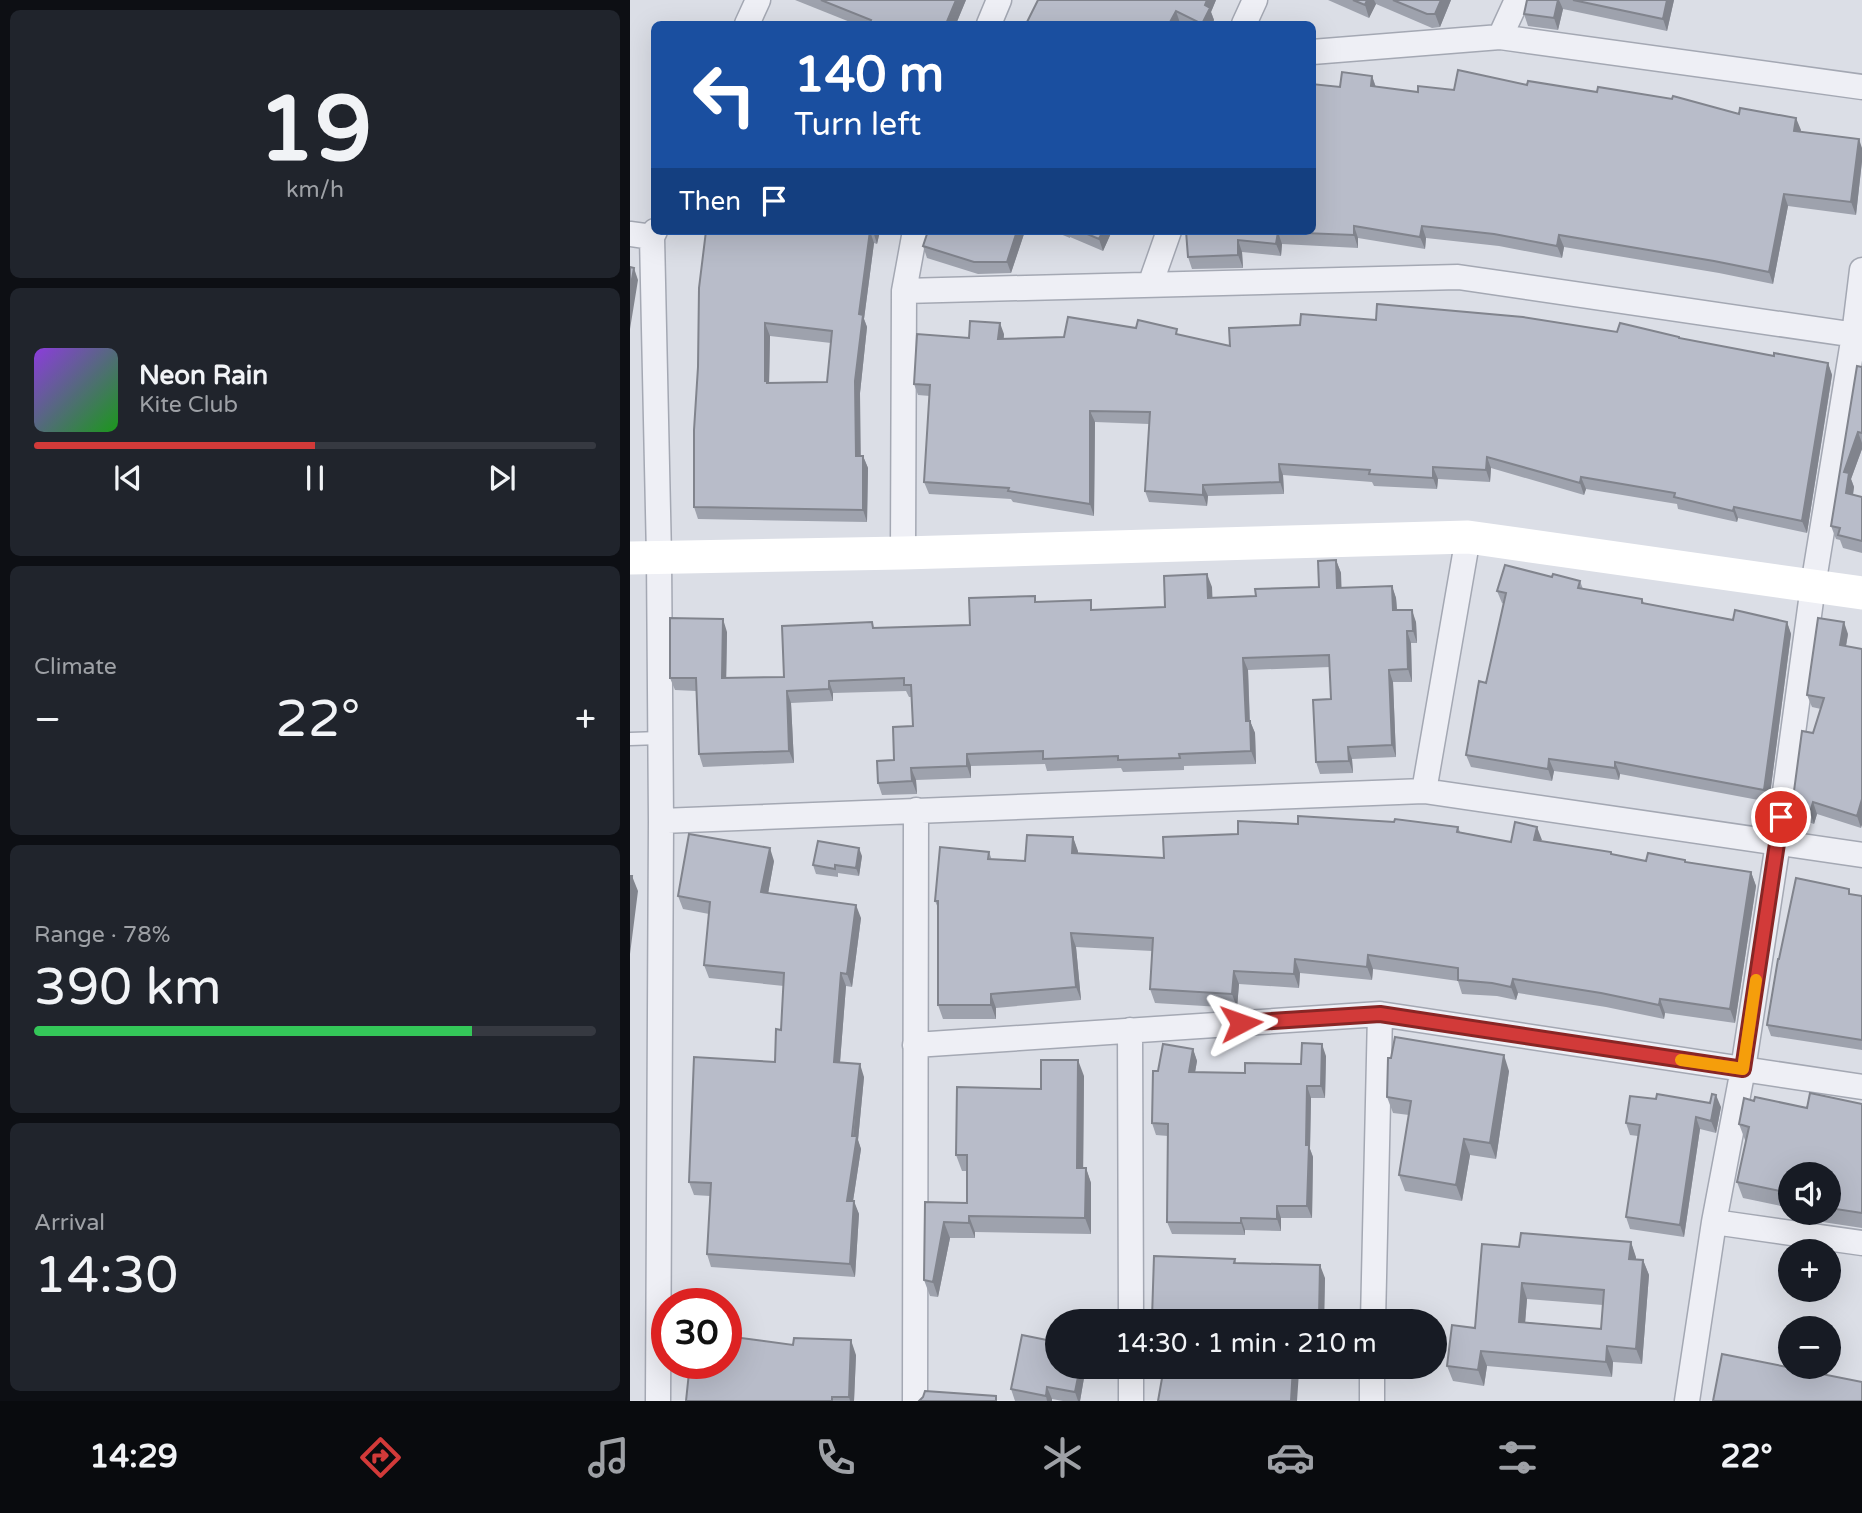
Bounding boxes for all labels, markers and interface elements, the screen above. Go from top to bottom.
text: 140 m [794,46,944,105]
icon: left [679,49,770,140]
text: 19 [258,75,372,185]
text: Turn left [794,106,921,144]
text: km/h [286,176,344,204]
icon: arrive [755,182,793,220]
text: Then [679,186,741,217]
text: Neon Rain [139,360,268,391]
text: Kite Club [139,391,238,419]
icon: previous [109,459,147,497]
icon: pause [296,459,334,497]
icon: next [483,459,521,497]
text: Climate [34,653,117,681]
text: 22° [275,688,360,751]
text: − [34,697,61,743]
text: + [575,697,596,743]
pin [1751,787,1811,847]
icon: arrive [1762,798,1800,836]
text: Range · 78% [34,921,170,949]
text: 390 km [34,956,222,1019]
position arrow [1204,986,1278,1060]
map controls [1778,1162,1841,1379]
button: sound [1778,1162,1841,1225]
text: Arrival [34,1209,105,1237]
button: + [1778,1239,1841,1302]
text: 14:30 [34,1244,178,1307]
speed limit sign: 30 [651,1288,742,1379]
button: − [1778,1316,1841,1379]
text: 14:30 · 1 min · 210 m [1115,1328,1377,1359]
icon: directions [356,1433,405,1482]
icon: music [584,1433,633,1482]
icon: phone [811,1433,860,1482]
icon: climate [1038,1433,1087,1482]
icon: car [1266,1433,1315,1482]
icon: filters [1493,1433,1542,1482]
text: 14:29 [89,1438,178,1476]
text: 22° [1720,1438,1773,1476]

